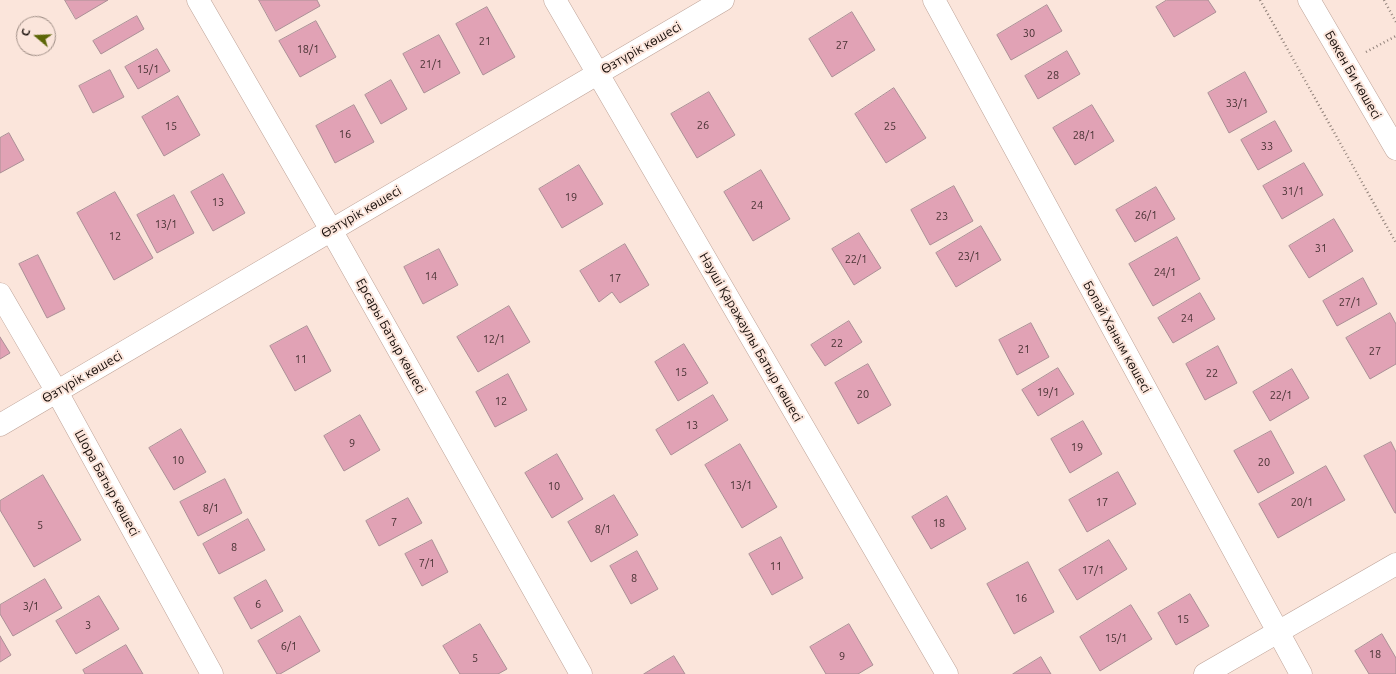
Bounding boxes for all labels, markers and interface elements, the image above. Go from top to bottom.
north arrow [16,16,56,56]
street label: Өзтүрік көшесі [598,19,684,77]
house number: 30 [1023,26,1035,40]
text: С [19,27,32,38]
street label: Бөкен Би көшесі [1321,28,1385,122]
house number: 21 [479,34,491,48]
house number: 27 [836,38,848,52]
house number: 18/1 [297,42,319,56]
house number: 21/1 [420,57,442,71]
house number: 15/1 [137,62,159,76]
house number: 28 [1047,68,1059,82]
house number: 33/1 [1226,96,1248,110]
house number: 26 [697,118,709,132]
house number: 15 [165,119,177,133]
house number: 25 [884,119,896,133]
house number: 16 [339,127,351,141]
house number: 28/1 [1073,128,1095,142]
house number: 33 [1261,139,1273,153]
street label: Өзтүрік көшесі [318,183,404,241]
house number: 31/1 [1282,184,1304,198]
house number: 19 [565,190,577,204]
house number: 13 [212,195,224,209]
house number: 24 [751,198,763,212]
house number: 26/1 [1135,208,1157,222]
house number: 23 [936,209,948,223]
house number: 13/1 [155,217,177,231]
house number: 12 [109,229,121,243]
house number: 31 [1315,241,1327,255]
house number: 23/1 [958,249,980,263]
street label: Нәуші Қаражаулы Батыр көшесі [696,250,806,424]
house number: 22/1 [845,252,867,266]
house number: 24/1 [1154,265,1176,279]
house number: 14 [425,269,437,283]
house number: 17 [609,271,621,285]
street label: Ерсары Батыр көшесі [353,276,429,396]
street label: Бопай Ханым көшесі [1080,278,1154,396]
house number: 27/1 [1339,295,1361,309]
house number: 24 [1181,311,1193,325]
house number: 12/1 [483,332,505,346]
house number: 22 [831,336,843,350]
house number: 21 [1018,342,1030,356]
house number: 27 [1369,344,1381,358]
street label: Өзтүрік көшесі [39,348,125,406]
house number: 11 [295,352,307,366]
house number: 15 [675,365,687,379]
house number: 22 [1206,366,1218,380]
house number: 19/1 [1037,385,1059,399]
house number: 20 [857,387,869,401]
house number: 22/1 [1270,388,1292,402]
house number: 12 [495,394,507,408]
house number: 13 [686,418,698,432]
street label: Шора Батыр көшесі [71,427,143,539]
house number: 9 [349,436,355,450]
house number: 19 [1071,440,1083,454]
house number: 10 [172,453,184,467]
house number: 20 [1258,455,1270,469]
house number: 13/1 [730,478,752,492]
house number: 10 [548,479,560,493]
house number: 17 [1096,495,1108,509]
house number: 20/1 [1291,495,1313,509]
house number: 8/1 [203,501,219,515]
house number: 7 [391,515,397,529]
house number: 18 [933,516,945,530]
house number: 5 [37,518,43,532]
house number: 8/1 [595,522,611,536]
house number: 8 [231,540,237,554]
house number: 7/1 [419,556,435,570]
house number: 11 [770,559,782,573]
house number: 17/1 [1082,563,1104,577]
house number: 8 [631,571,637,585]
house number: 16 [1015,591,1027,605]
house number: 6 [255,597,261,611]
house number: 3/1 [23,599,39,613]
house number: 15 [1177,612,1189,626]
house number: 3 [85,618,91,632]
house number: 15/1 [1105,631,1127,645]
house number: 6/1 [281,639,297,653]
house number: 18 [1369,647,1381,661]
house number: 9 [839,649,845,663]
house number: 5 [472,651,478,665]

